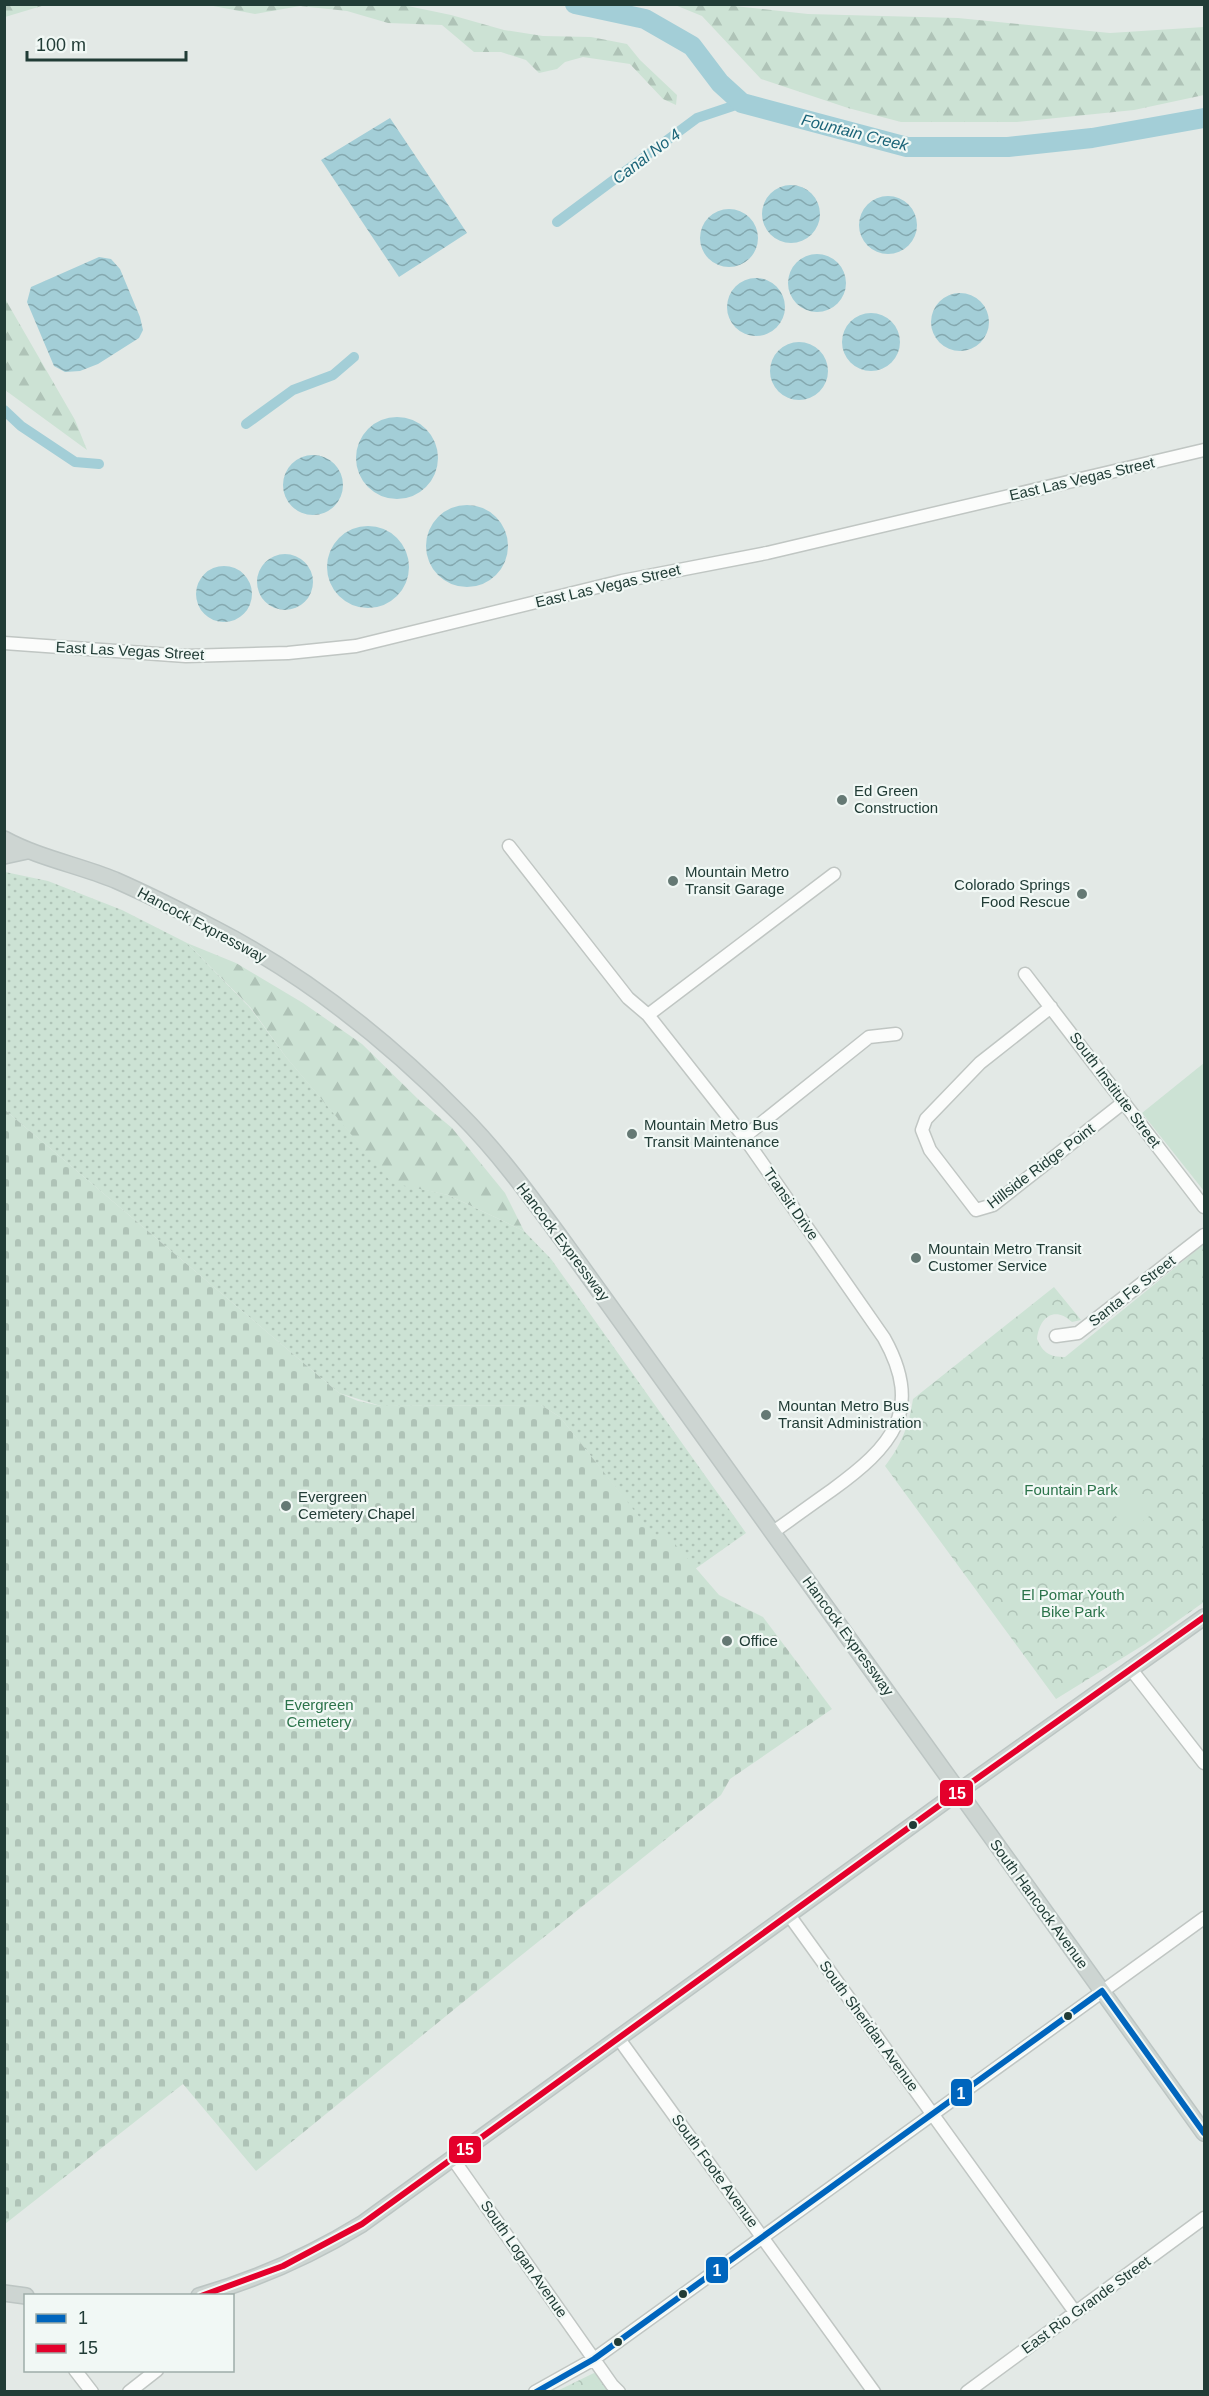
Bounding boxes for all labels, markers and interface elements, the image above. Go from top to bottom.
scale bar [27,24,186,62]
text: 100 m [36,35,86,55]
water label: Fountain Creek [800,111,911,154]
water label: Canal No 4 [609,125,683,187]
street label: East Las Vegas Street [1008,453,1157,503]
street label: East Las Vegas Street [534,560,683,610]
street label: East Las Vegas Street [55,638,205,663]
place label: Ed Green Construction [854,782,938,816]
marker: Ed Green Construction [835,793,849,807]
place label: Mountain Metro Transit Garage [685,863,789,897]
marker: Mountain Metro Transit Garage [666,874,680,888]
place label: Colorado Springs Food Rescue [954,876,1070,910]
street label: Hancock Expressway [135,883,270,966]
marker: Colorado Springs Food Rescue [1075,887,1089,901]
street label: South Institute Street [1066,1029,1165,1151]
place label: Mountain Metro Bus Transit Maintenance [644,1116,779,1150]
street label: Hillside Ridge Point [984,1119,1098,1212]
marker: Mountain Metro Bus Transit Maintenance [625,1127,639,1141]
street label: Transit Drive [760,1164,823,1243]
street label: Hancock Expressway [513,1179,614,1304]
place label: Mountain Metro Transit Customer Service [928,1240,1082,1274]
marker: Mountain Metro Transit Customer Service [909,1251,923,1265]
street label: Santa Fe Street [1085,1251,1179,1330]
place label: Mountan Metro Bus Transit Administration [778,1397,922,1431]
marker: Mountan Metro Bus Transit Administration [759,1408,773,1422]
park label: Fountain Park [1024,1481,1118,1498]
place label: Evergreen Cemetery Chapel [298,1488,415,1522]
marker: Evergreen Cemetery Chapel [279,1499,293,1513]
street label: Hancock Expressway [799,1573,898,1699]
park label: El Pomar Youth Bike Park [1021,1586,1125,1620]
place label: Office [739,1632,778,1649]
marker: Office [720,1634,734,1648]
park label: Evergreen Cemetery [284,1696,354,1730]
line badge: 15 [939,1779,974,1807]
text: 15 [948,1785,966,1802]
unlabelled marker [907,1819,919,1831]
street label: South Hancock Avenue [987,1836,1092,1972]
street label: South Sheridan Avenue [816,1957,923,2094]
unlabelled marker [1062,2010,1074,2022]
line badge: 1 [950,2078,973,2107]
text: 1 [957,2085,966,2102]
street label: South Foote Avenue [669,2111,762,2231]
line badge: 15 [448,2135,482,2164]
text: 15 [456,2141,474,2158]
street label: South Logan Avenue [478,2197,571,2321]
street label: East Rio Grande Street [1018,2252,1154,2357]
line badge: 1 [705,2256,729,2284]
text: 1 [713,2262,722,2279]
unlabelled marker [677,2288,689,2300]
legend [24,2294,234,2372]
text: 1 [78,2308,88,2328]
unlabelled marker [612,2336,624,2348]
text: 15 [78,2338,98,2358]

